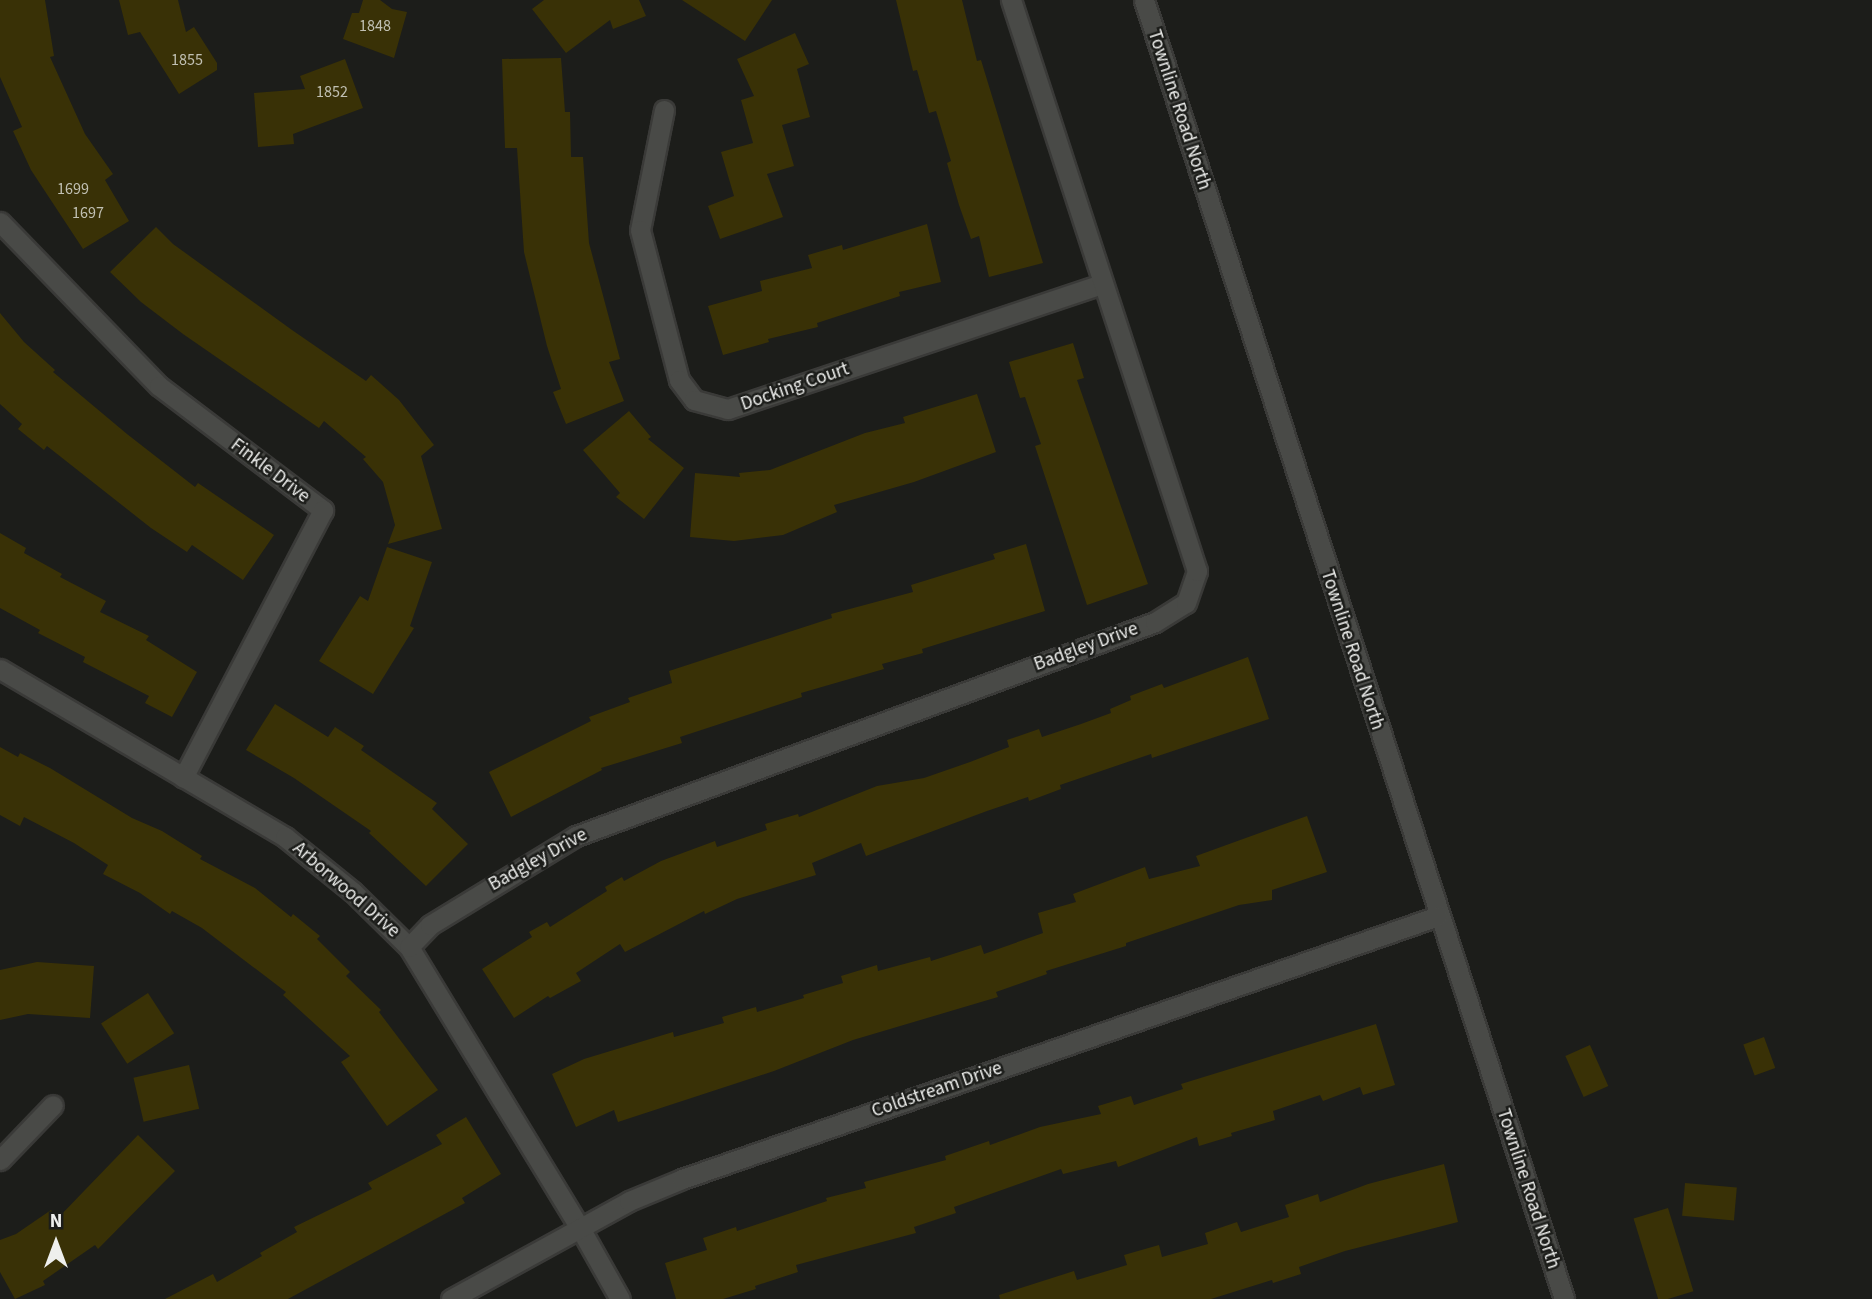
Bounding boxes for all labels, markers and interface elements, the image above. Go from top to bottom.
house number: 1848 [359,16,391,36]
street label: Townline Road North [1142,27,1216,193]
house number: 1855 [171,50,203,70]
house number: 1852 [316,82,348,102]
house number: 1699 [57,179,89,199]
house number: 1697 [72,203,104,223]
street label: Docking Court [738,358,852,416]
street label: Finkle Drive [226,434,314,508]
street label: Townline Road North [1315,567,1389,733]
street label: Badgley Drive [1031,618,1141,676]
street label: Badgley Drive [485,824,591,896]
street label: Arborwood Drive [288,837,404,943]
street label: Coldstream Drive [869,1057,1005,1123]
street label: Townline Road North [1491,1106,1565,1272]
north arrow [21,1208,91,1278]
text: N [50,1208,62,1235]

